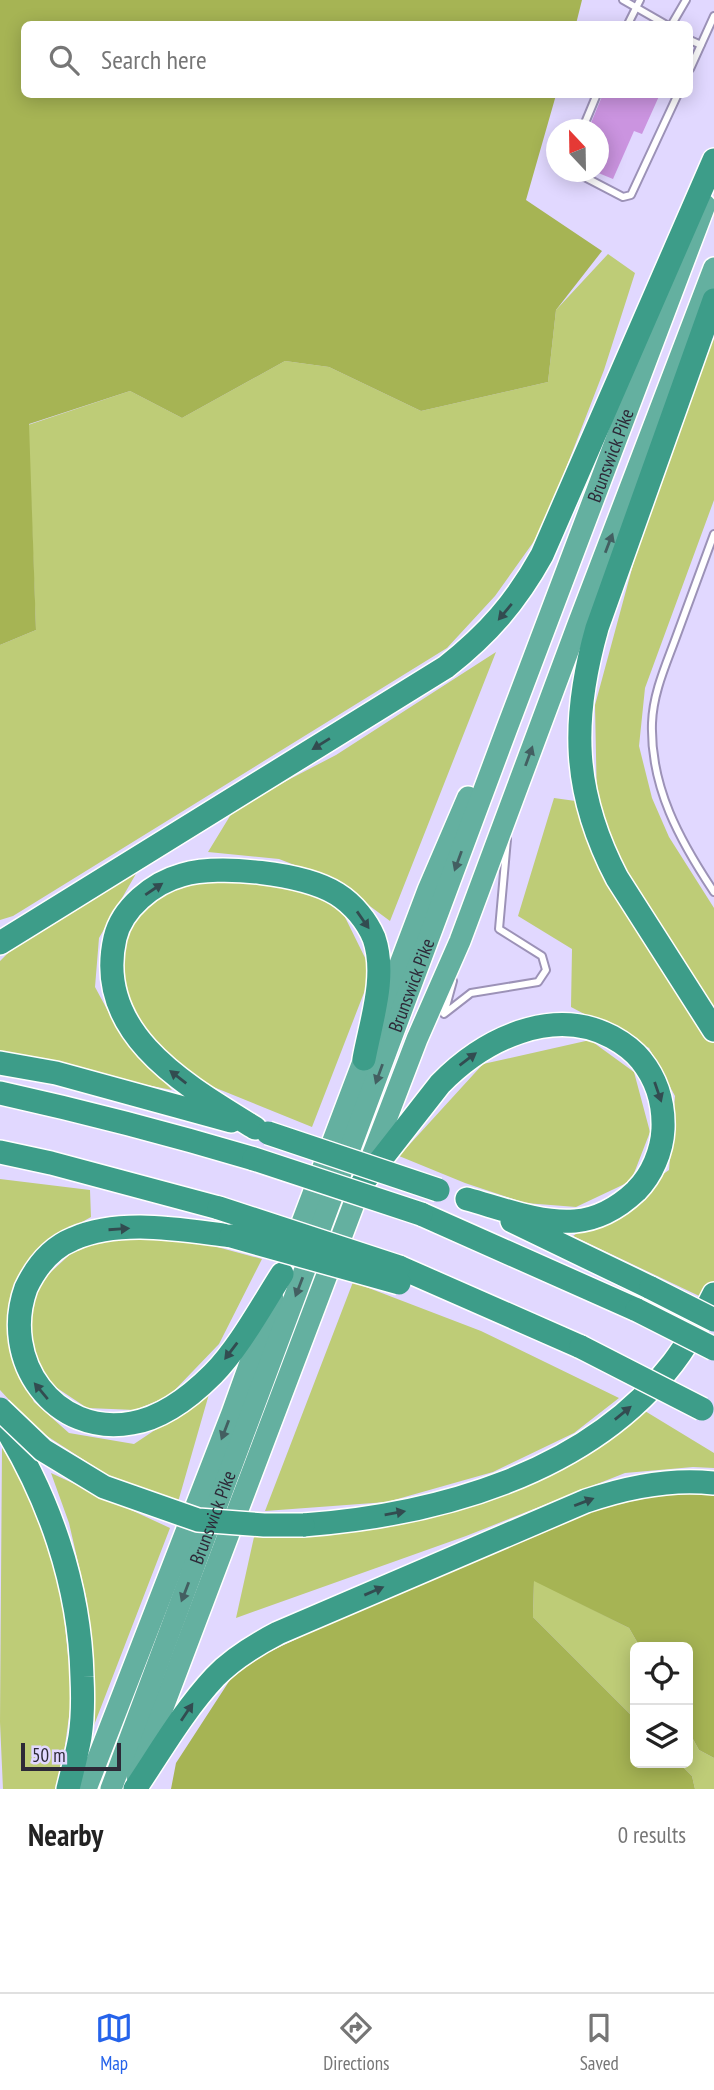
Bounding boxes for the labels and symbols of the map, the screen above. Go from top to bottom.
north arrow [546,119,609,182]
street label: Brunswick Pike [582,405,639,505]
one-way arrow [603,533,614,554]
one-way arrow [497,603,513,621]
one-way arrow [312,738,331,751]
one-way arrow [523,746,534,767]
one-way arrow [452,850,463,871]
one-way arrow [145,882,163,896]
one-way arrow [356,911,370,929]
street label: Brunswick Pike [383,935,439,1035]
one-way arrow [459,1052,477,1066]
one-way arrow [373,1064,384,1085]
one-way arrow [170,1069,188,1084]
one-way arrow [653,1081,664,1102]
one-way arrow [108,1223,130,1234]
one-way arrow [294,1277,305,1298]
one-way arrow [223,1341,238,1359]
one-way arrow [33,1382,48,1400]
one-way arrow [614,1405,632,1420]
one-way arrow [220,1419,231,1440]
street label: Brunswick Pike [184,1467,241,1567]
one-way arrow [573,1496,594,1507]
one-way arrow [384,1507,406,1518]
one-way arrow [179,1582,190,1603]
one-way arrow [364,1585,385,1596]
one-way arrow [180,1703,193,1722]
scale bar [21,1740,121,1772]

